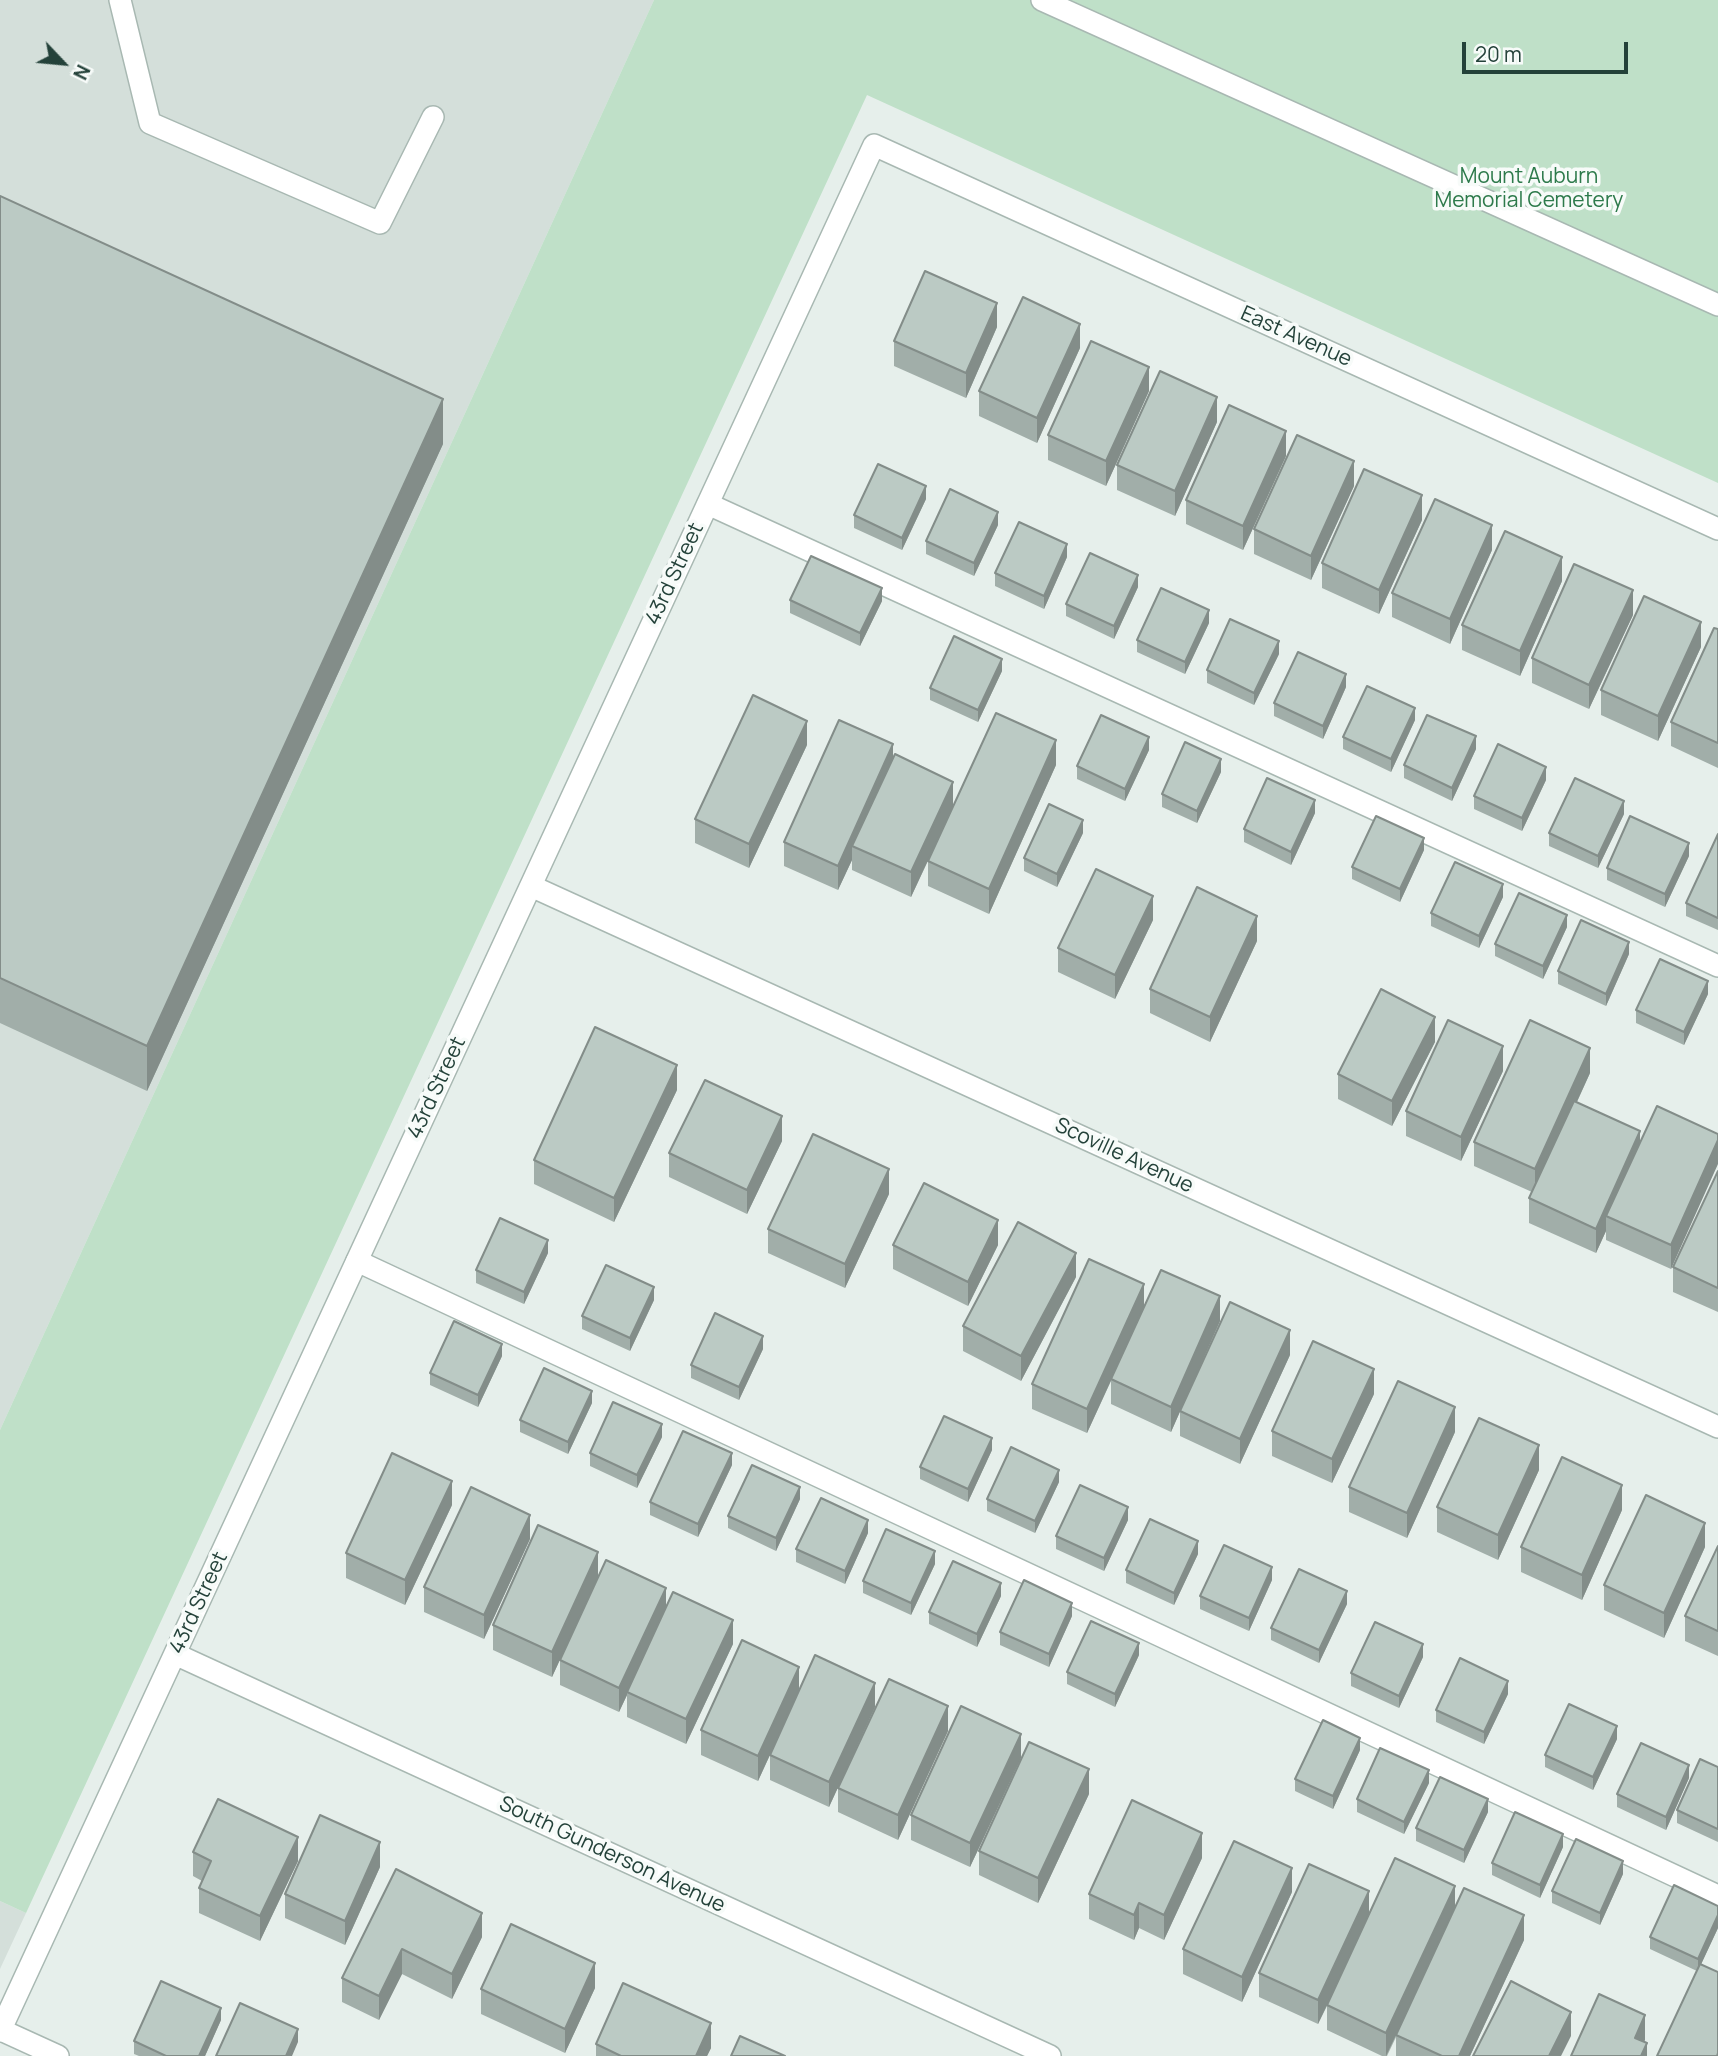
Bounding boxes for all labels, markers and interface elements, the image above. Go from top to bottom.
north arrow [28,28,98,98]
scale bar [1466,28,1632,72]
text: 20 m [1475,40,1522,68]
text: N [67,60,97,84]
park label: Mount Auburn Memorial Cemetery [1435,164,1623,214]
street label: East Avenue [1236,301,1356,373]
street label: 43rd Street [640,519,710,629]
street label: 43rd Street [402,1033,472,1143]
street label: Scoville Avenue [1051,1113,1197,1199]
street label: 43rd Street [164,1548,234,1658]
street label: South Gunderson Avenue [495,1791,729,1919]

